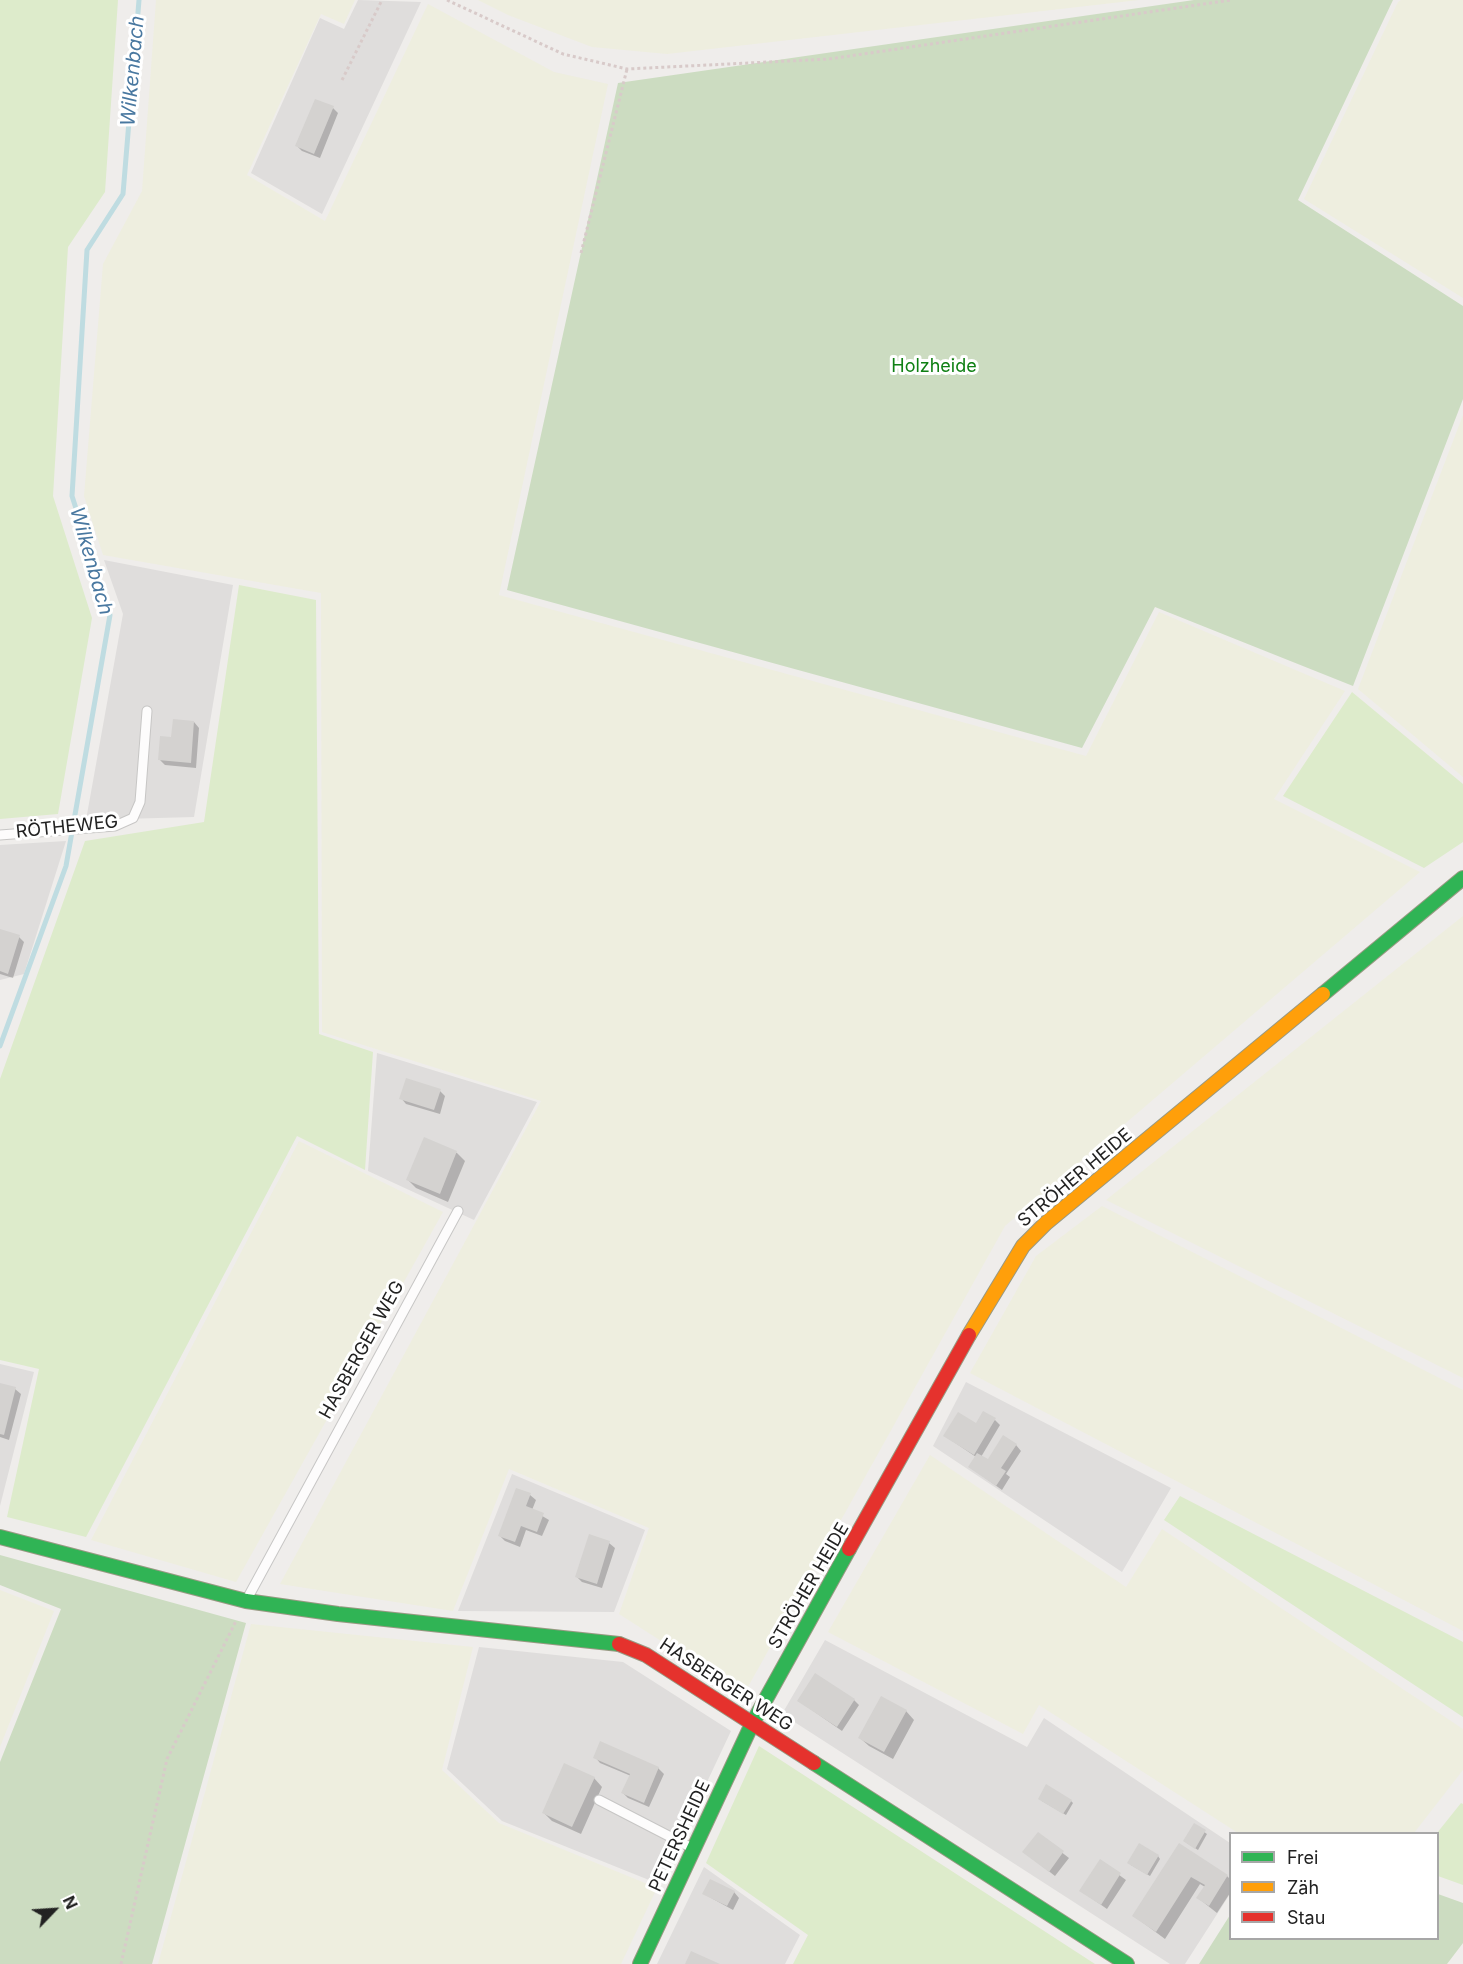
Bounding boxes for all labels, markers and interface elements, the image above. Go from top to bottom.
water label: Wilkenbach [116,15,150,127]
park label: Holzheide [891,356,977,378]
water label: Wilkenbach [64,504,118,618]
street label: RÖTHEWEG [15,811,119,843]
street label: STRÖHER HEIDE [1014,1124,1136,1232]
street label: HASBERGER WEG [315,1277,409,1423]
street label: STRÖHER HEIDE [764,1519,854,1653]
street label: HASBERGER WEG [655,1634,797,1736]
street label: PETERSHEIDE [645,1777,715,1895]
legend [1229,1832,1439,1940]
text: Frei [1287,1847,1318,1868]
text: Zäh [1287,1877,1319,1898]
north arrow [24,1880,84,1940]
text: N [59,1893,82,1912]
text: Stau [1287,1907,1325,1928]

